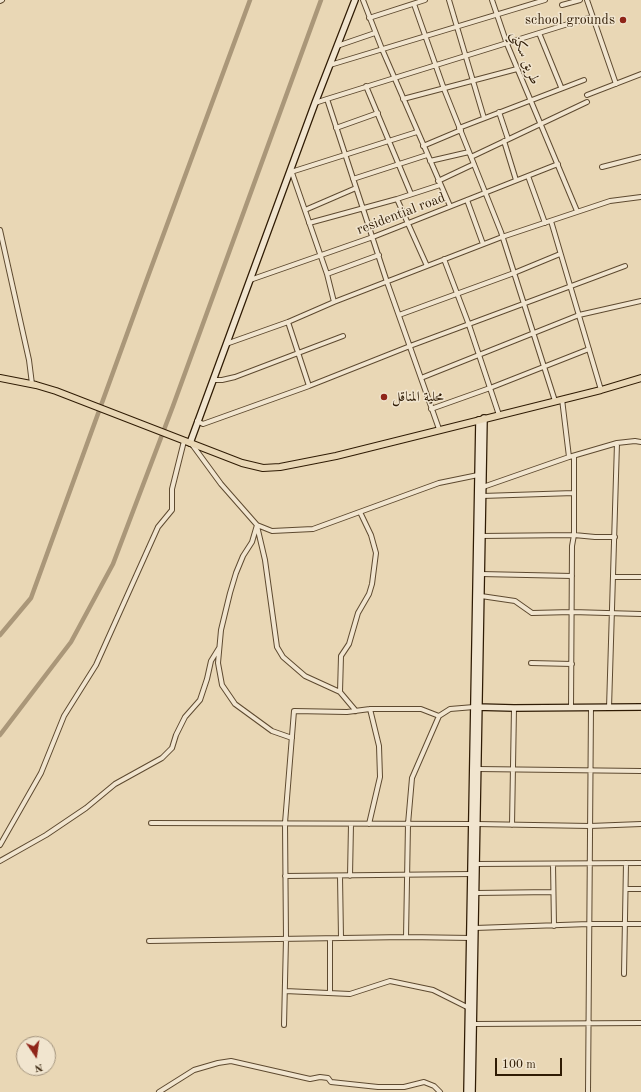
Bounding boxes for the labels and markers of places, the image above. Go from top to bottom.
place label: school grounds [525,12,615,28]
marker: school grounds [618,15,628,25]
place label: محلية المناقل [392,389,444,405]
marker: محلية المناقل [379,392,389,402]

